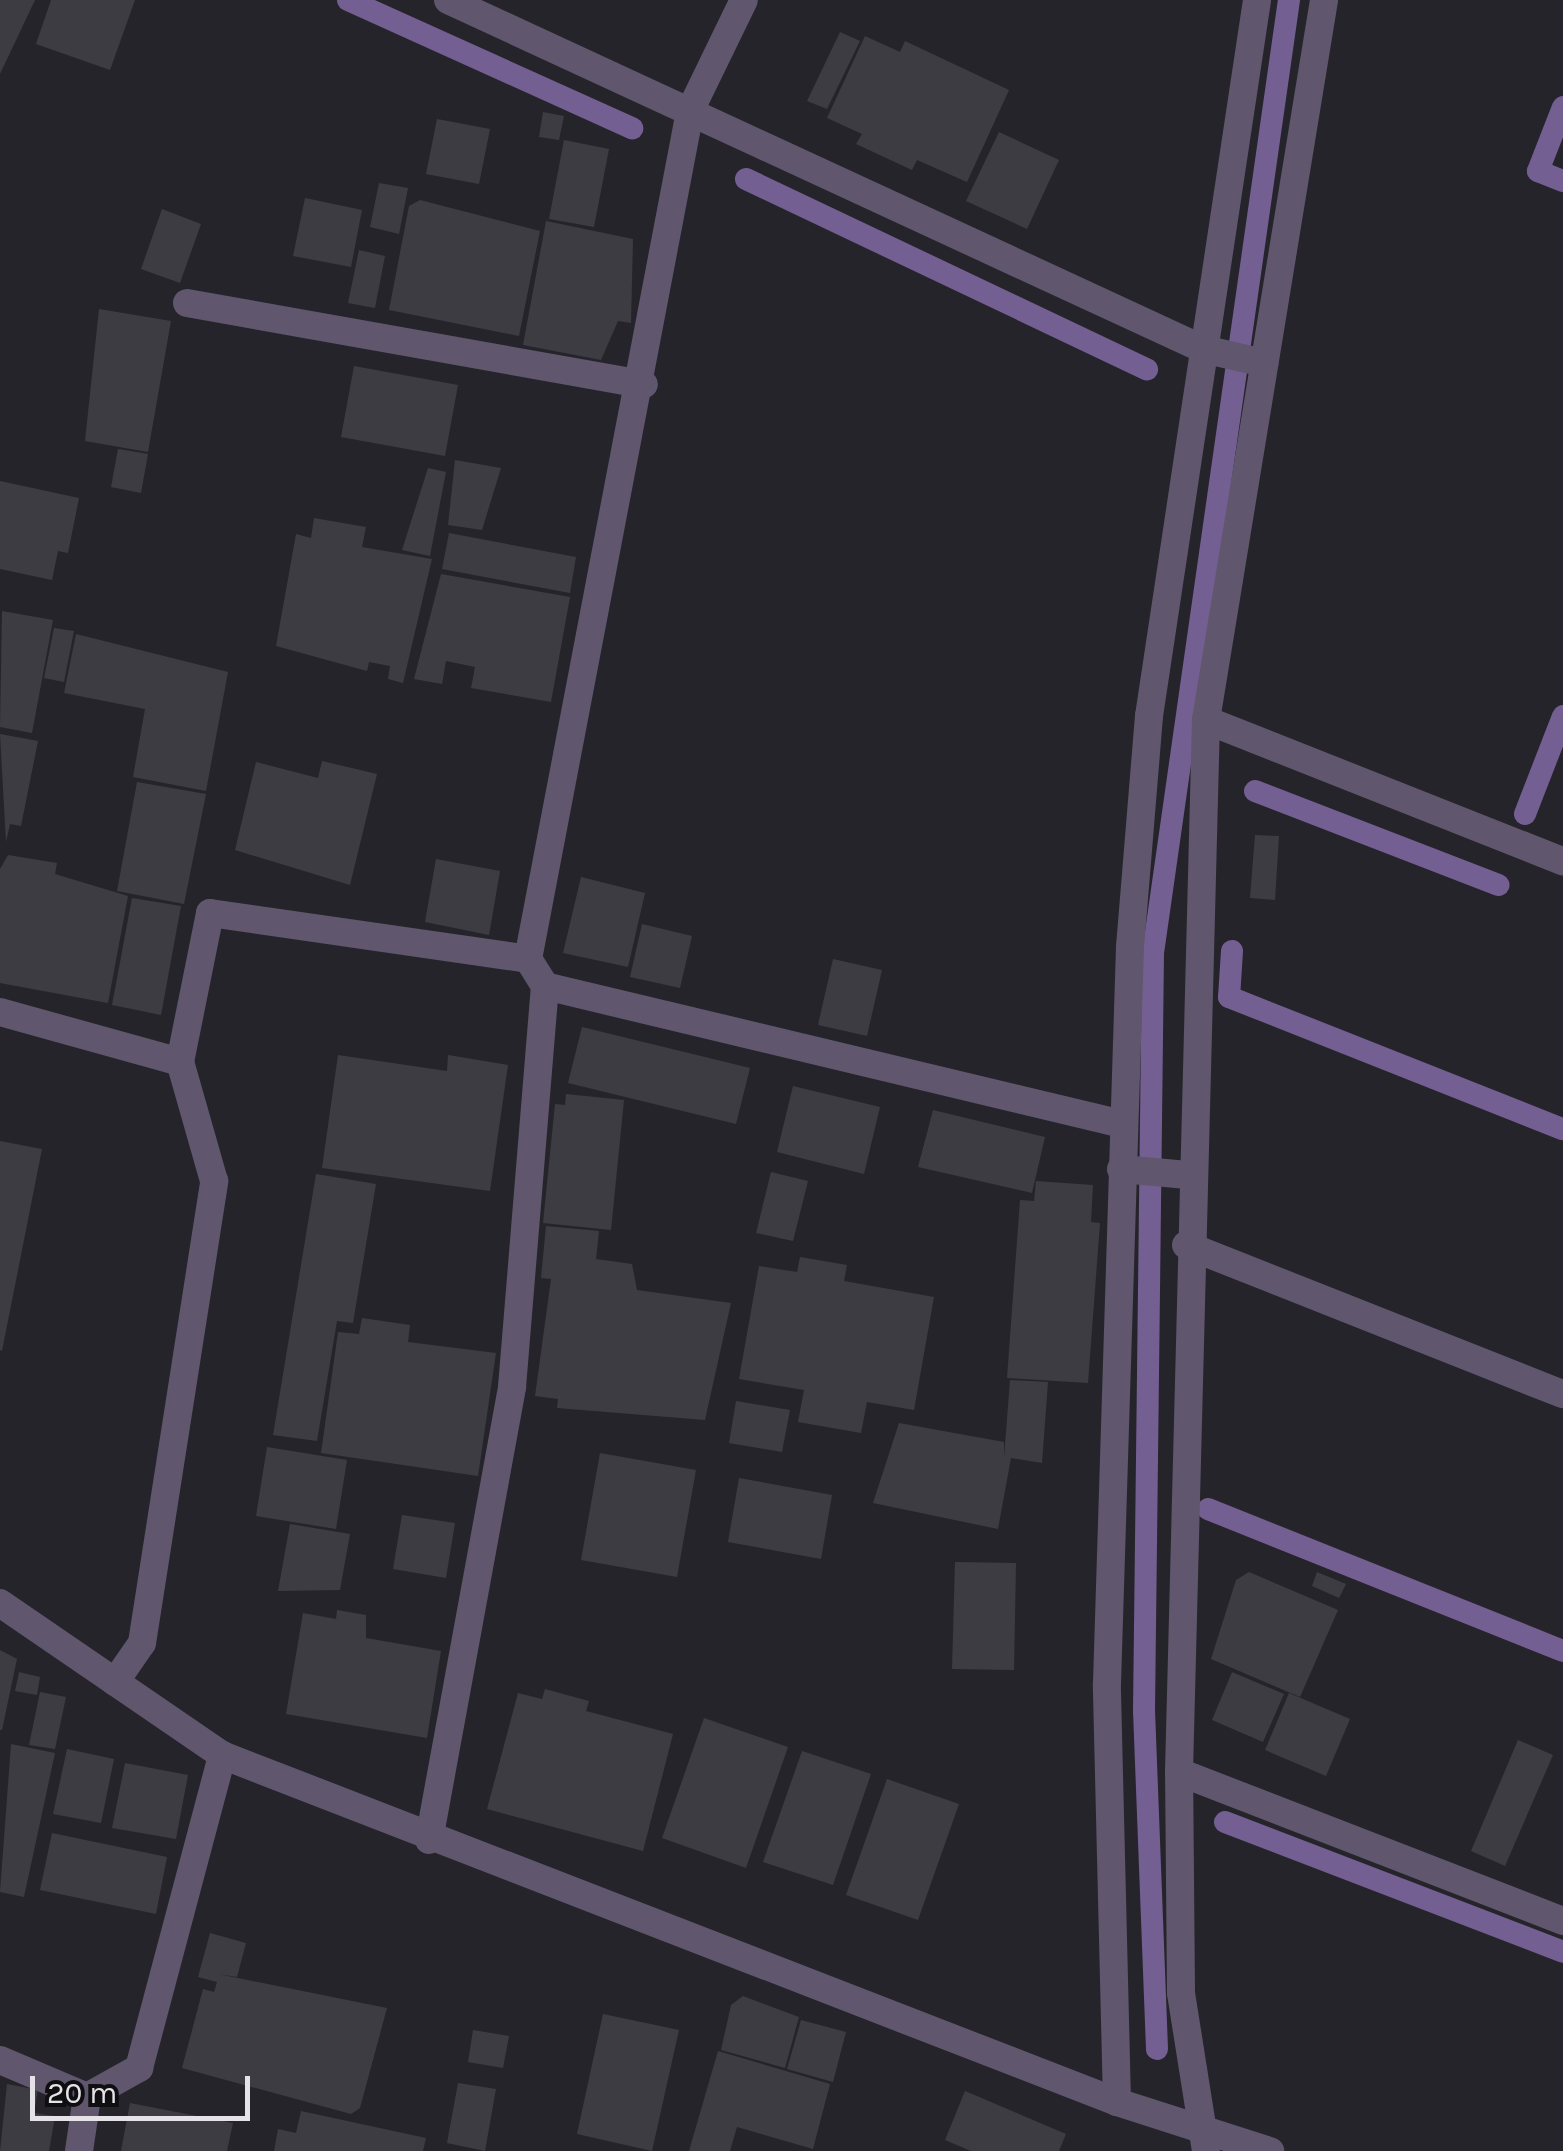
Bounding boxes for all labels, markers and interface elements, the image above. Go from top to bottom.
scale bar [35,2056,255,2118]
text: 20 m [47,2075,117,2111]

